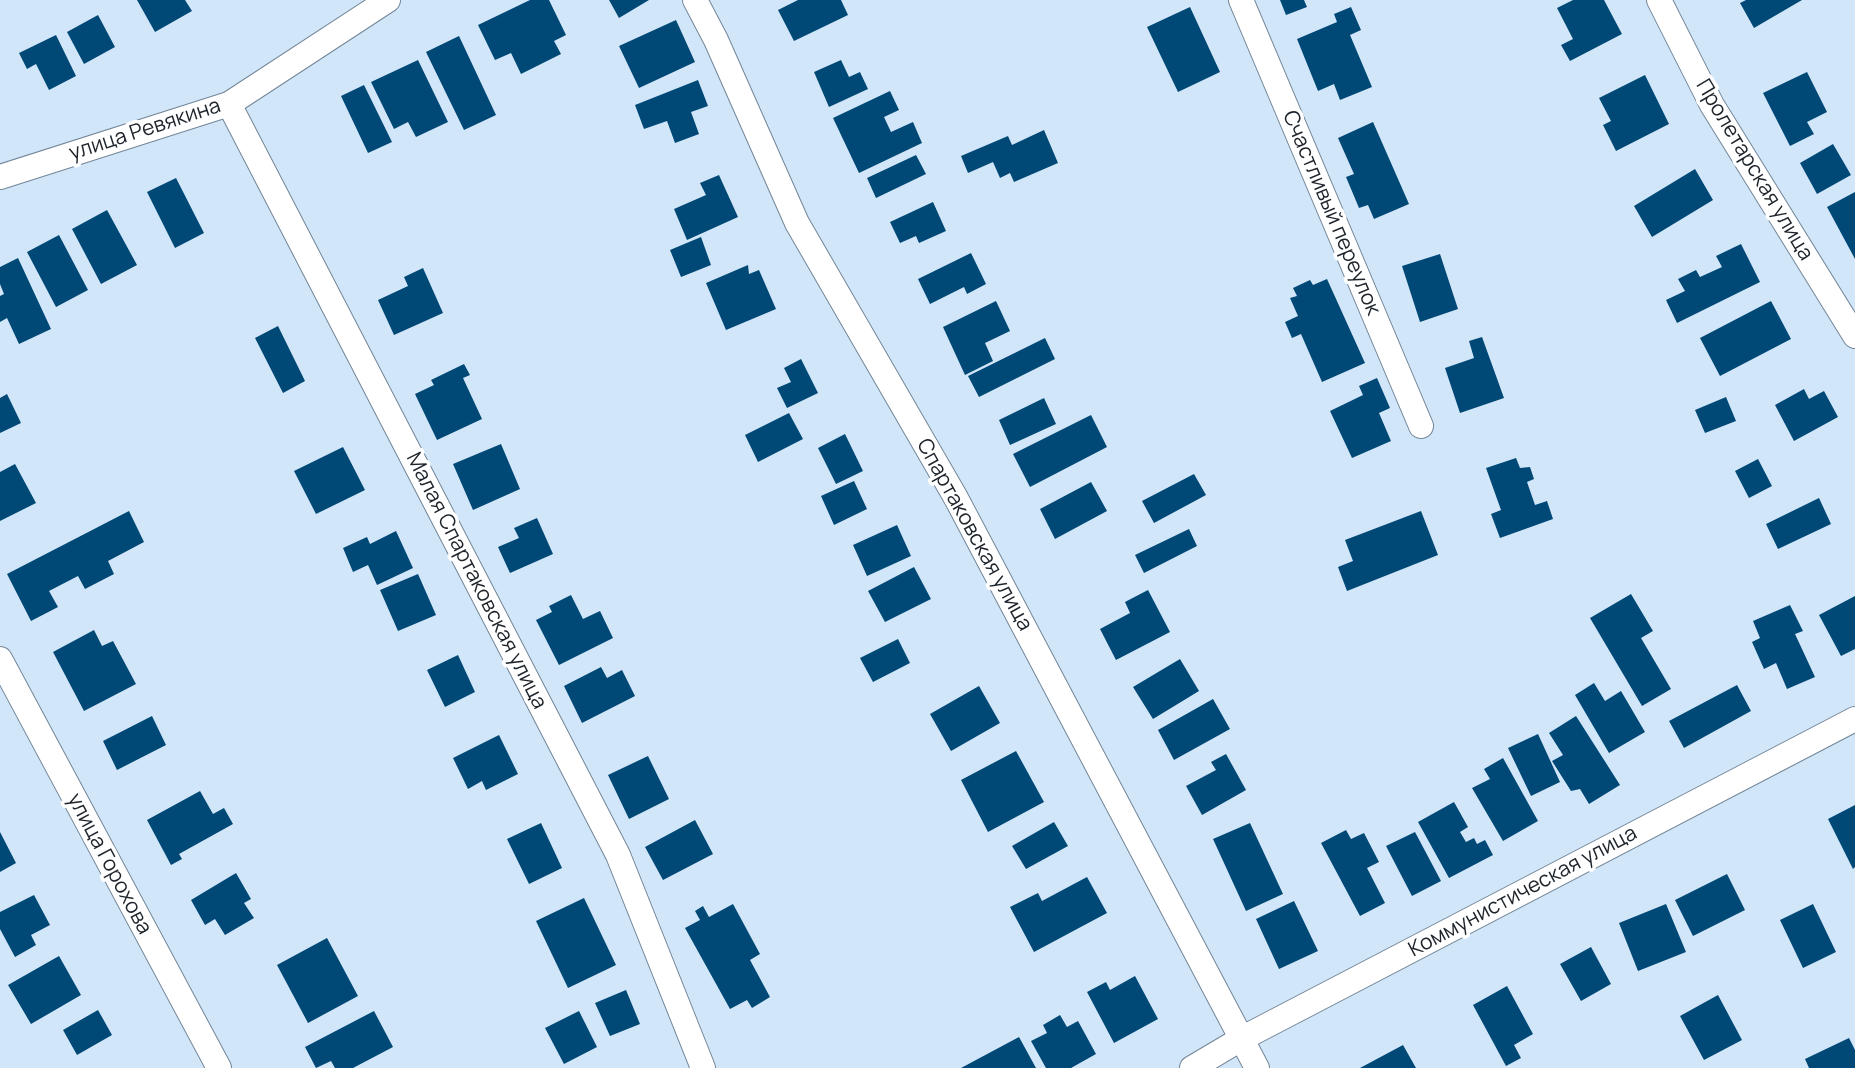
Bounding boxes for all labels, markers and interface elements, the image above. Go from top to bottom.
street label: Пролетарская улица [1690,75,1818,265]
street label: улица Ревякина [66,94,224,166]
street label: Счастливый переулок [1276,107,1386,319]
street label: Спартаковская улица [911,435,1037,635]
street label: Малая Спартаковская улица [400,449,552,713]
street label: улица Горохова [61,789,157,939]
street label: Коммунистическая улица [1405,821,1641,963]

